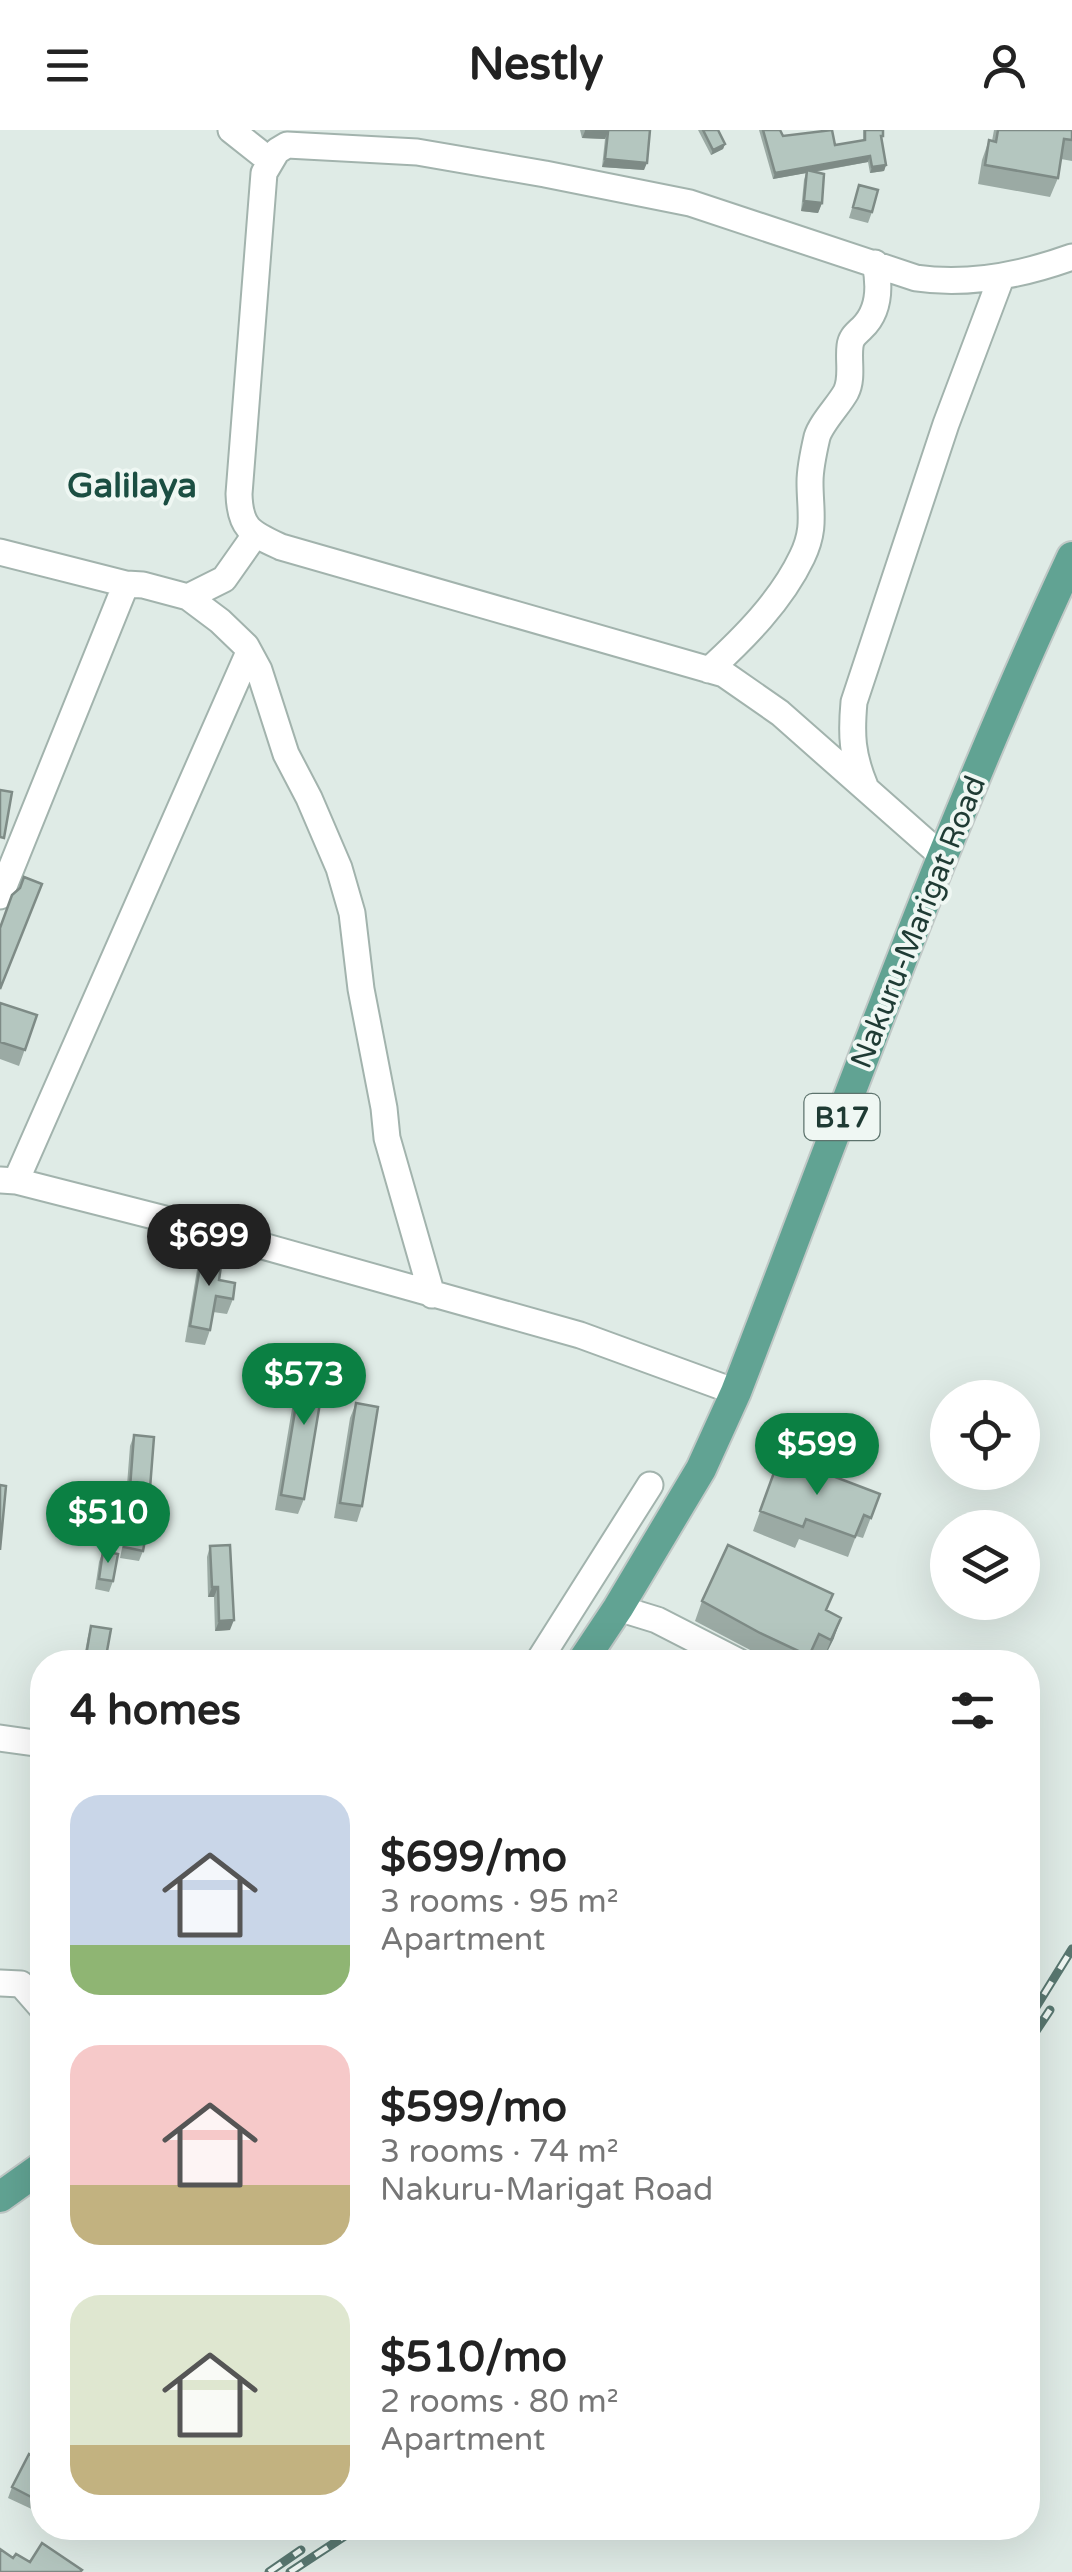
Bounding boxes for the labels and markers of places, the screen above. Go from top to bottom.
pin: $699 [150,1204,268,1289]
pin: $573 [245,1343,363,1428]
pin: $599 [758,1413,876,1498]
pin: $510 [49,1481,167,1566]

